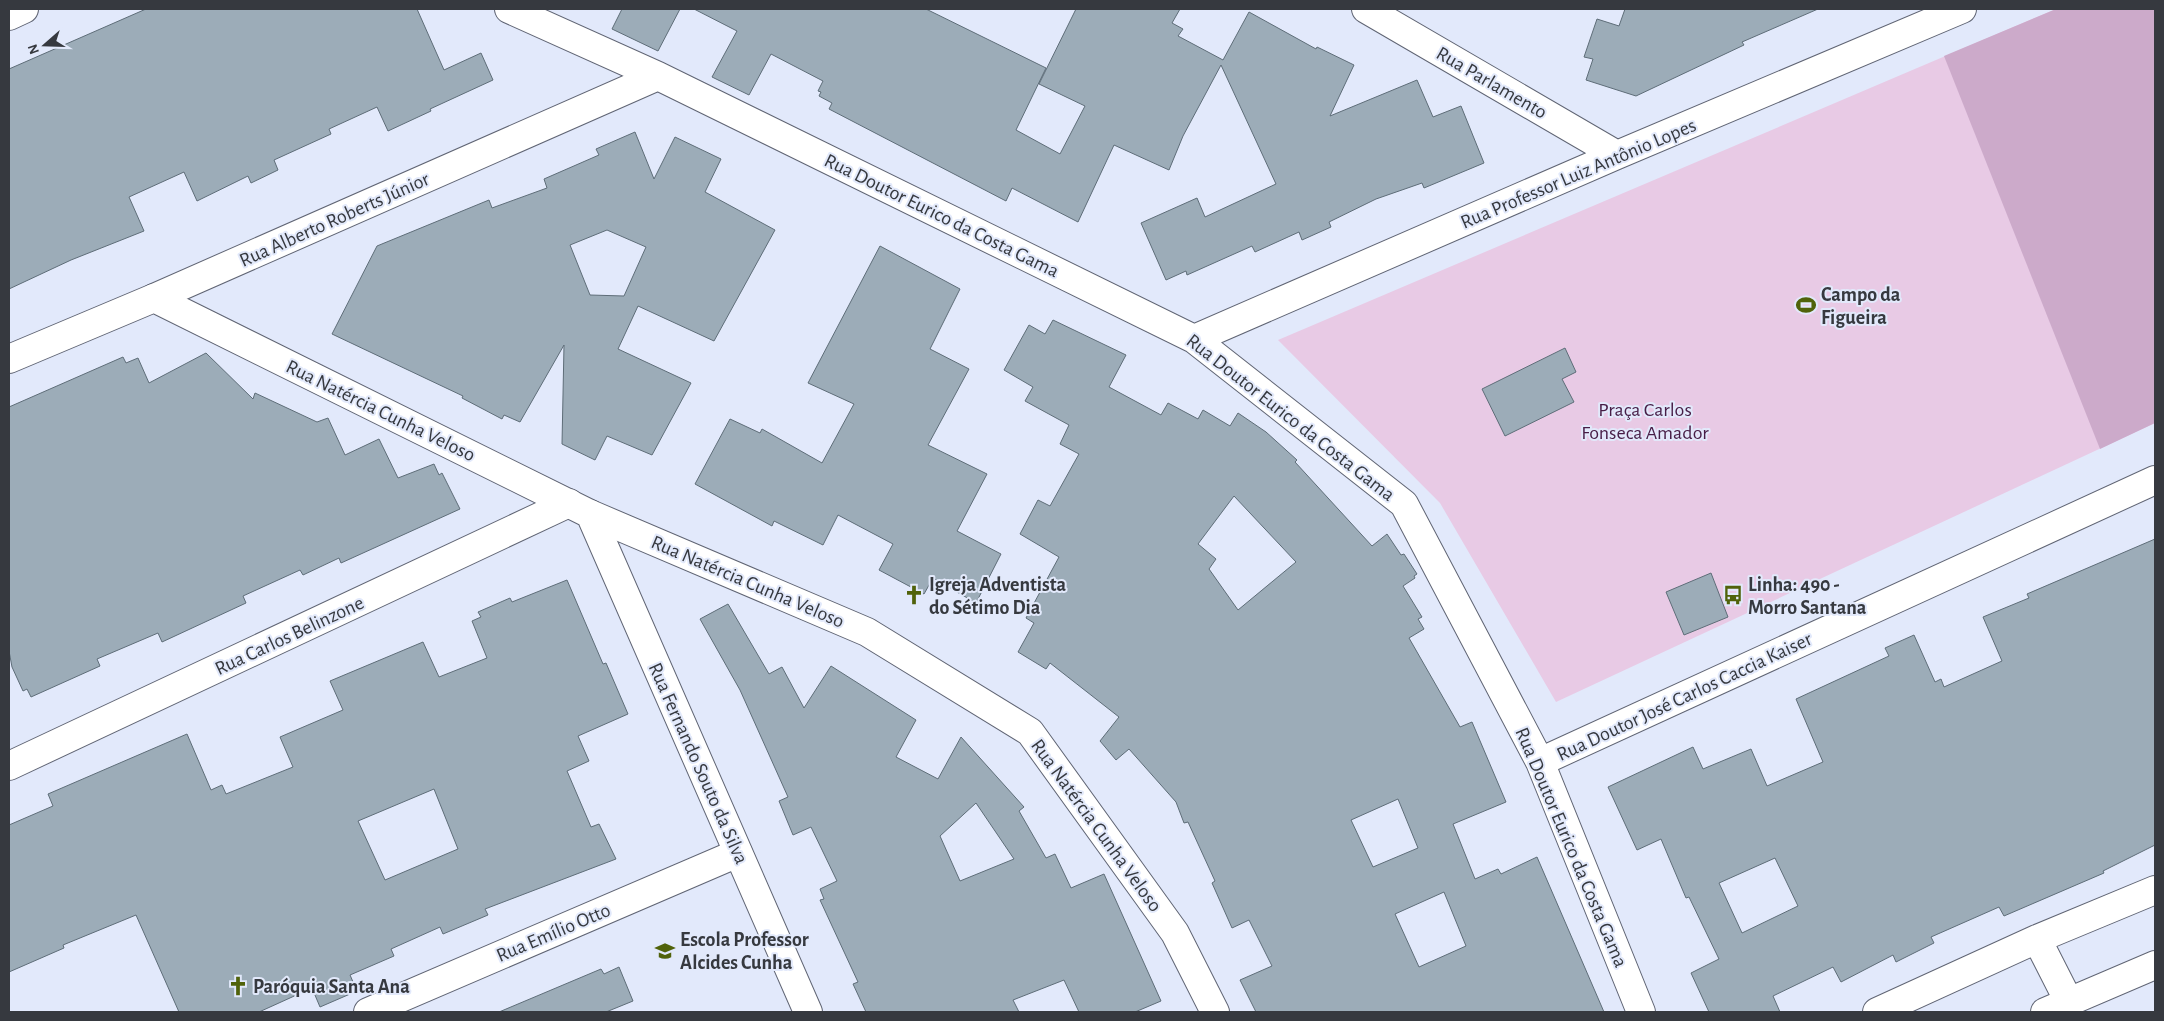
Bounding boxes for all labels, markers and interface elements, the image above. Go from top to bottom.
north arrow [20,20,70,70]
text: N [25,42,42,56]
street label: Rua Parlamento [1433,43,1550,123]
street label: Rua Professor Luiz Antônio Lopes [1458,115,1699,233]
street label: Rua Doutor Eurico da Costa Gama [821,150,1062,282]
street label: Rua Alberto Roberts Júnior [236,169,433,271]
place label: Campo da Figueira [1821,285,1901,328]
sports icon: Campo da Figueira [1795,294,1817,316]
street label: Rua Doutor Eurico da Costa Gama [1182,330,1398,505]
street label: Rua Natércia Cunha Veloso [283,356,478,465]
park label: Praça Carlos Fonseca Amador [1581,400,1709,443]
street label: Rua Natércia Cunha Veloso [648,532,847,632]
place label: Igreja Adventista do Sétimo Dia [929,575,1066,618]
place label: Linha: 490 - Morro Santana [1748,575,1867,618]
church icon: Igreja Adventista do Sétimo Dia [903,584,925,606]
bus stop icon: Linha: 490 - Morro Santana [1722,584,1744,606]
street label: Rua Carlos Belinzone [212,593,367,679]
street label: Rua Doutor José Carlos Caccia Kaiser [1554,629,1816,765]
street label: Rua Fernando Souto da Silva [645,660,752,867]
street label: Rua Doutor Eurico da Costa Gama [1511,725,1631,970]
street label: Rua Natércia Cunha Veloso [1027,736,1165,916]
street label: Rua Emílio Otto [494,900,613,966]
place label: Escola Professor Alcides Cunha [680,930,809,973]
school or university icon: Escola Professor Alcides Cunha [654,940,676,962]
church icon: Paróquia Santa Ana [227,975,249,997]
place label: Paróquia Santa Ana [253,977,410,997]

